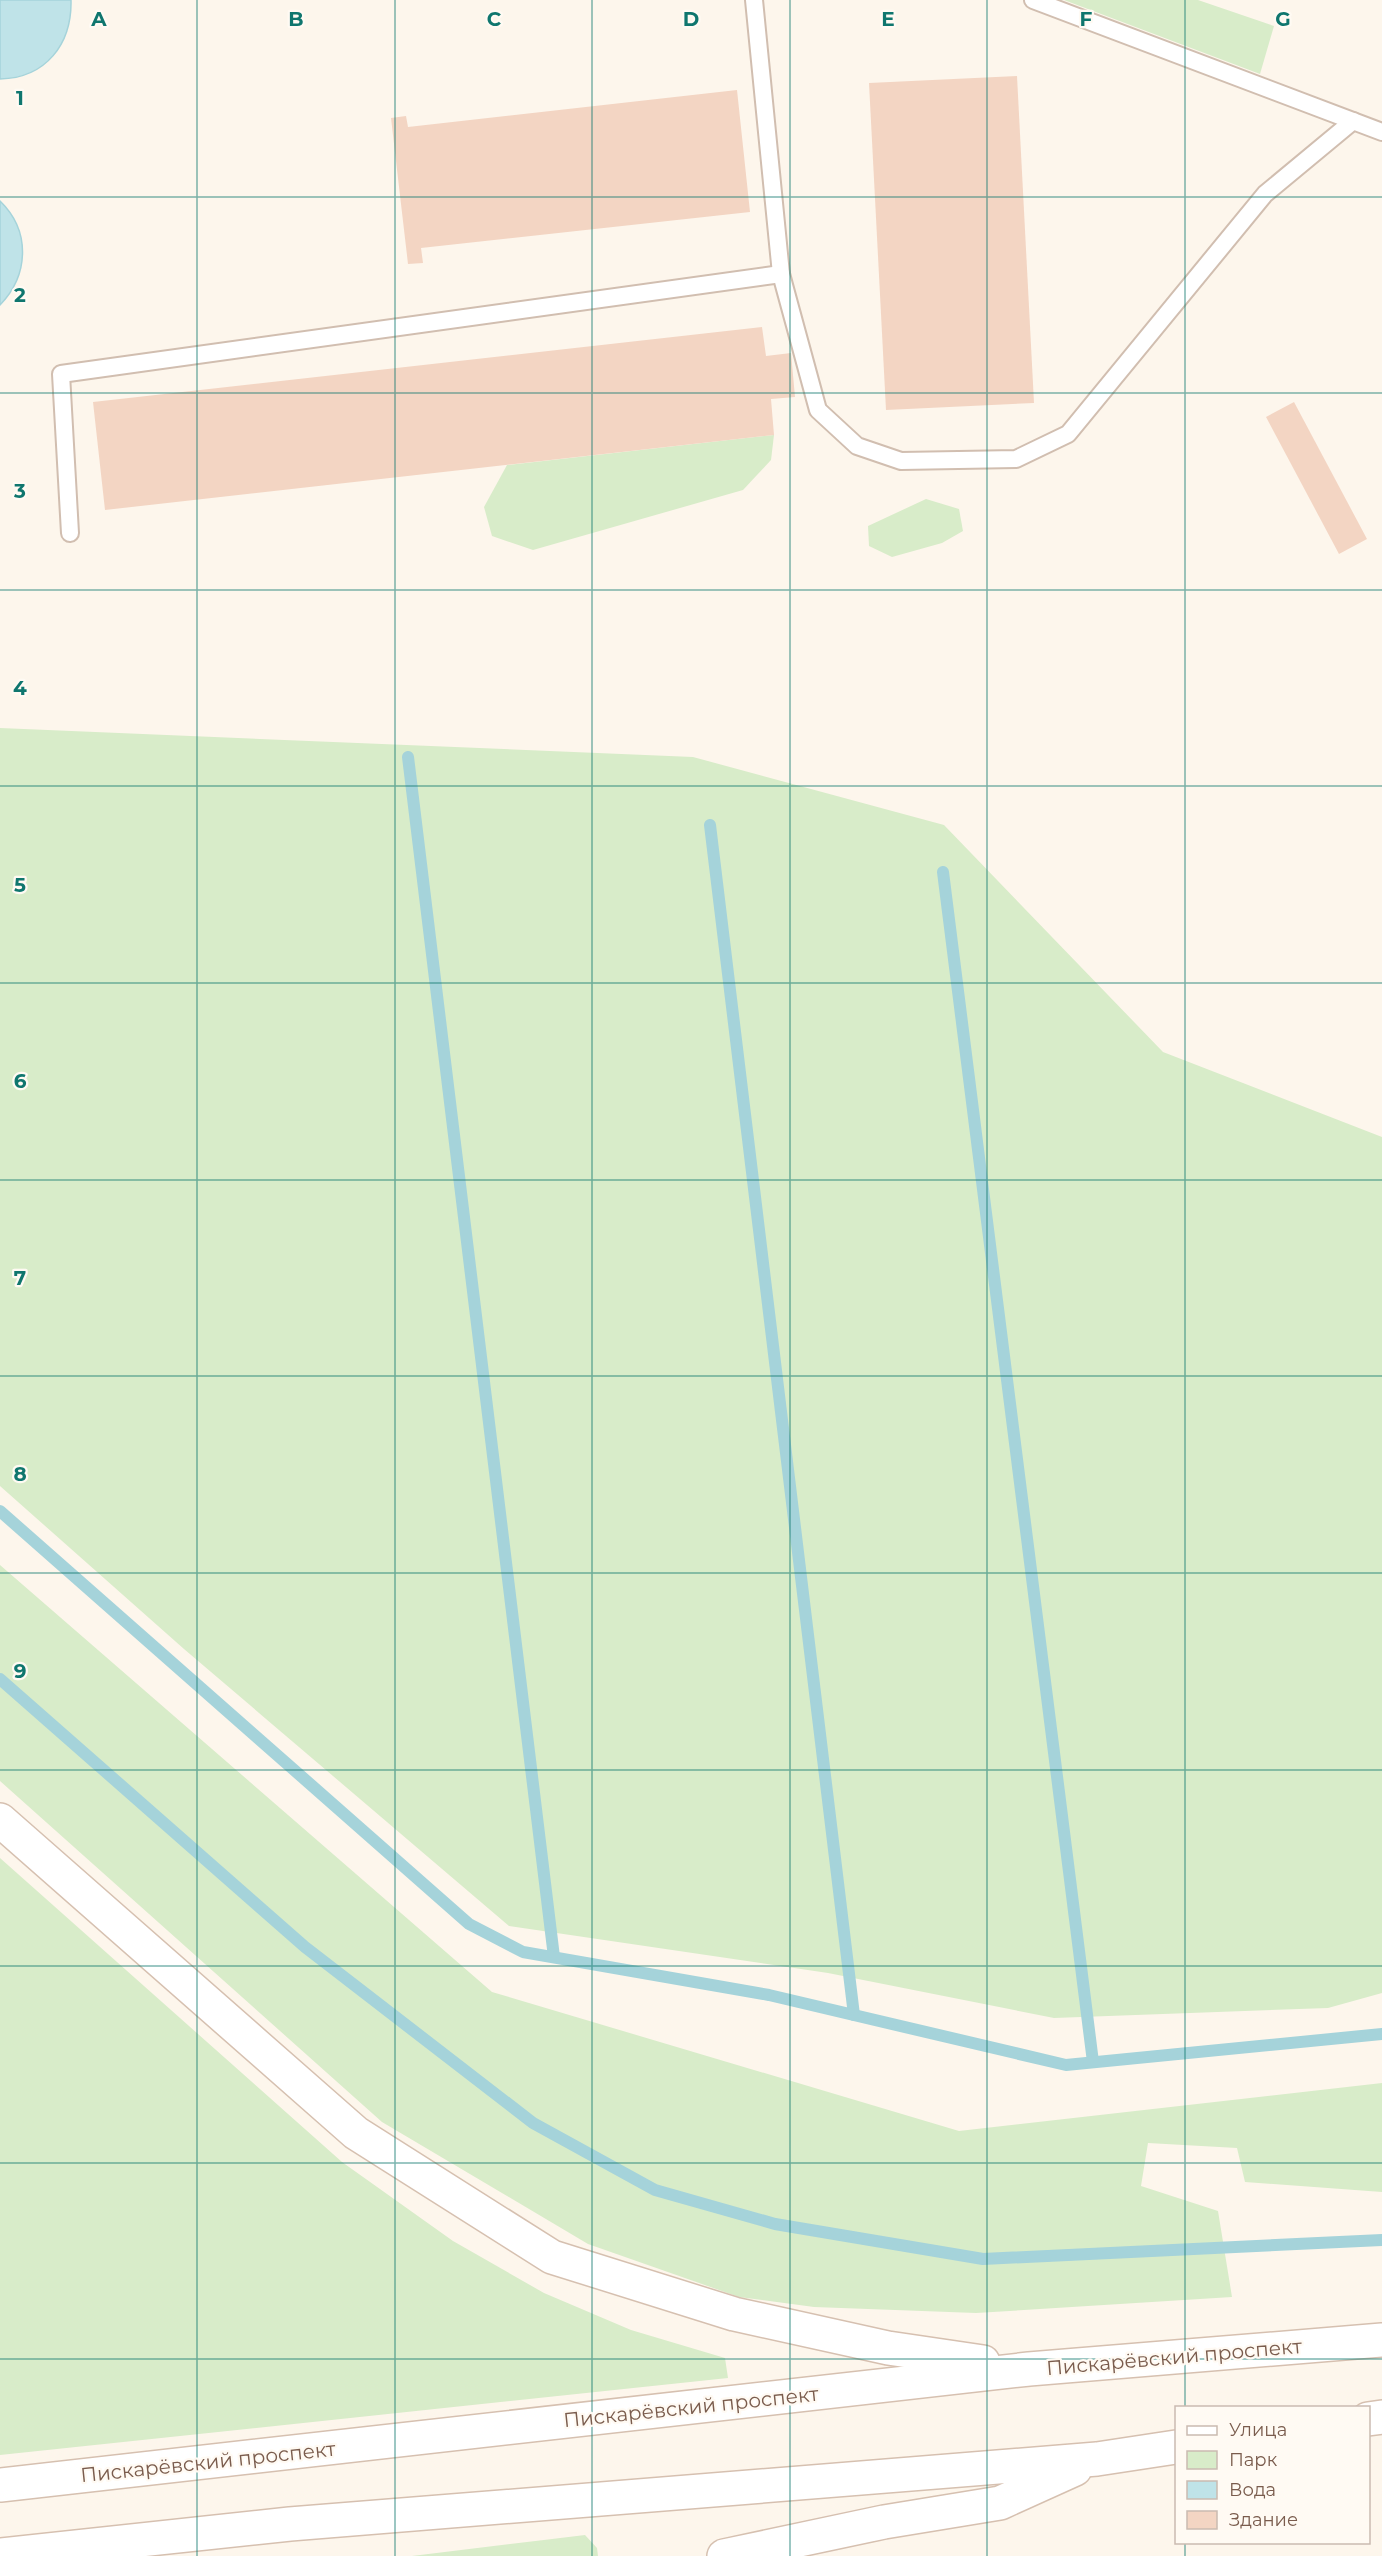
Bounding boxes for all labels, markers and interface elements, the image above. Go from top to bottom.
text: A [90,7,107,31]
text: B [288,7,304,31]
text: C [487,7,502,31]
text: D [683,7,699,31]
text: E [881,7,895,31]
text: F [1080,7,1093,31]
text: G [1275,7,1291,31]
text: 1 [16,86,24,110]
text: 2 [14,283,26,307]
text: 3 [13,479,26,503]
text: 4 [13,676,27,700]
text: 5 [14,873,26,897]
text: 6 [14,1069,27,1093]
text: 7 [14,1266,26,1290]
text: 8 [13,1462,27,1486]
text: 9 [14,1659,26,1683]
street label: Пискарёвский проспект [1045,2334,1303,2380]
street label: Пискарёвский проспект [562,2382,820,2432]
legend [1175,2406,1370,2544]
text: Улица [1229,2419,1287,2441]
street label: Пискарёвский проспект [79,2437,337,2487]
text: Парк [1229,2449,1278,2471]
text: Вода [1229,2479,1276,2501]
text: Здание [1229,2509,1298,2531]

